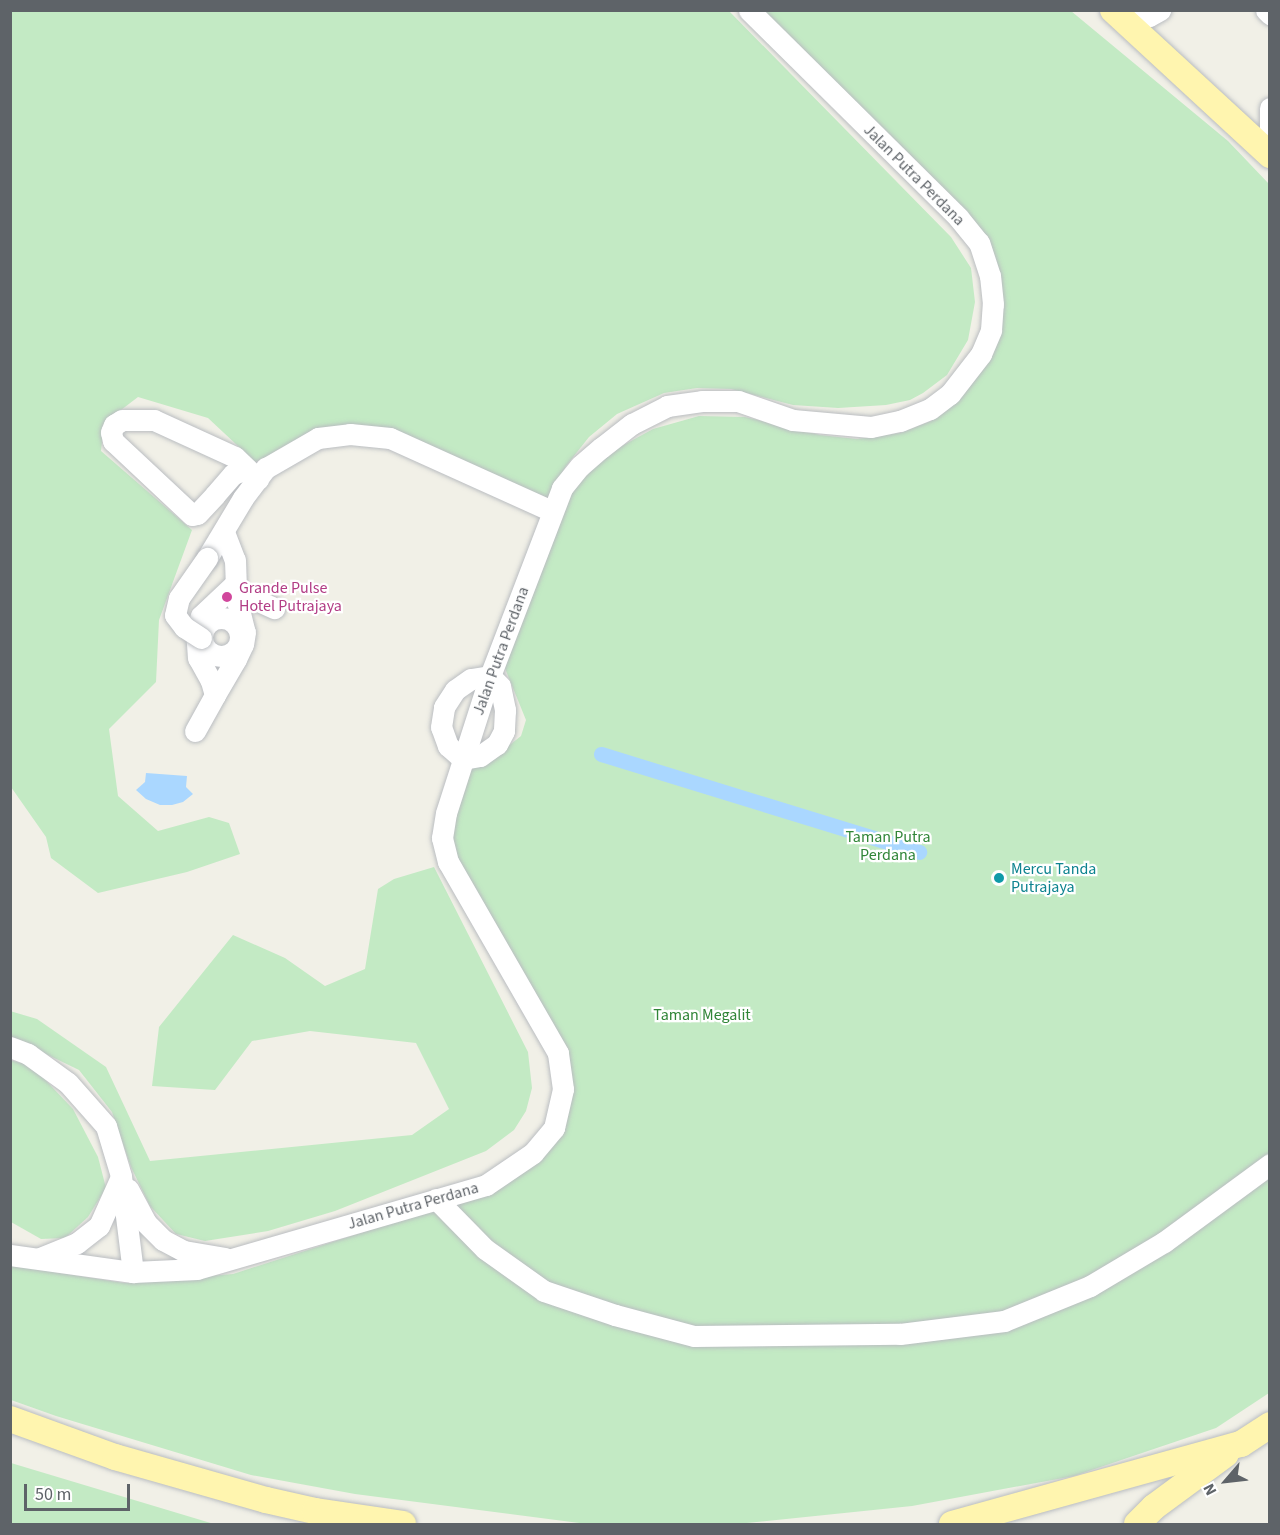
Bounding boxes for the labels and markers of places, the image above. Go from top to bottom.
place label: Grande Pulse Hotel Putrajaya [239,578,342,616]
marker: Grande Pulse Hotel Putrajaya [220,590,234,604]
place label: Mercu Tanda Putrajaya [1011,859,1096,897]
marker: Mercu Tanda Putrajaya [992,871,1006,885]

